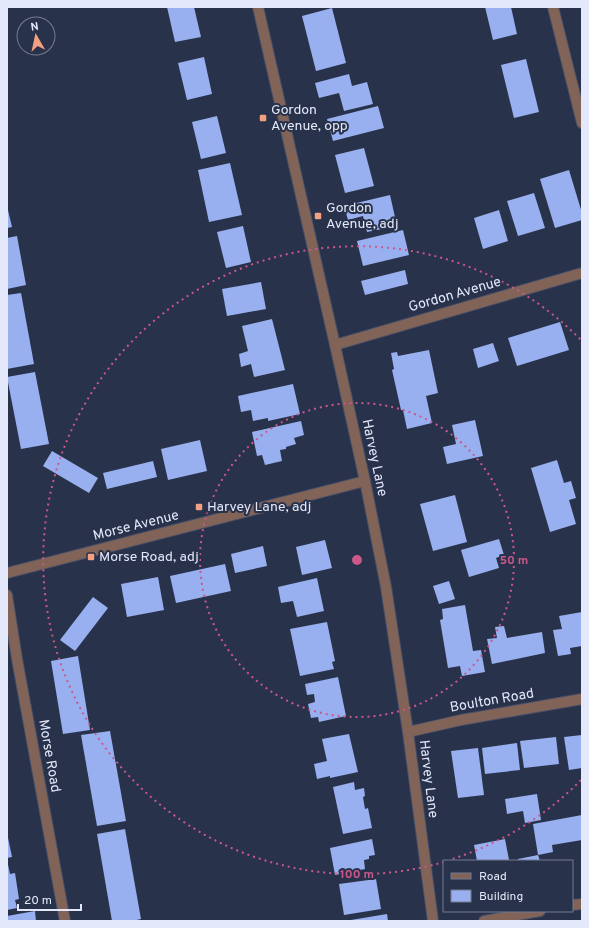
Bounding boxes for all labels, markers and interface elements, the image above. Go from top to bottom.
north arrow [16,16,56,56]
text: N [30,20,40,35]
place label: Gordon Avenue, opp [271,102,348,135]
marker: Gordon Avenue, opp [258,113,268,123]
place label: Gordon Avenue, adj [326,200,399,233]
marker: Gordon Avenue, adj [313,211,323,221]
street label: Gordon Avenue [407,274,503,316]
street label: Harvey Lane [358,418,390,498]
place label: Harvey Lane, adj [207,499,311,516]
marker: Harvey Lane, adj [194,502,204,512]
street label: Morse Avenue [91,507,181,545]
place label: Morse Road, adj [99,549,199,566]
marker: Morse Road, adj [86,552,96,562]
centre of rings [350,553,364,567]
text: 50 m [500,553,528,569]
street label: Boulton Road [449,685,535,717]
street label: Morse Road [34,718,64,794]
street label: Harvey Lane [415,739,441,819]
legend [443,860,573,912]
text: 100 m [340,867,374,883]
text: Road [479,869,507,885]
scale bar [18,886,81,912]
text: Building [479,889,523,905]
text: 20 m [24,893,52,909]

